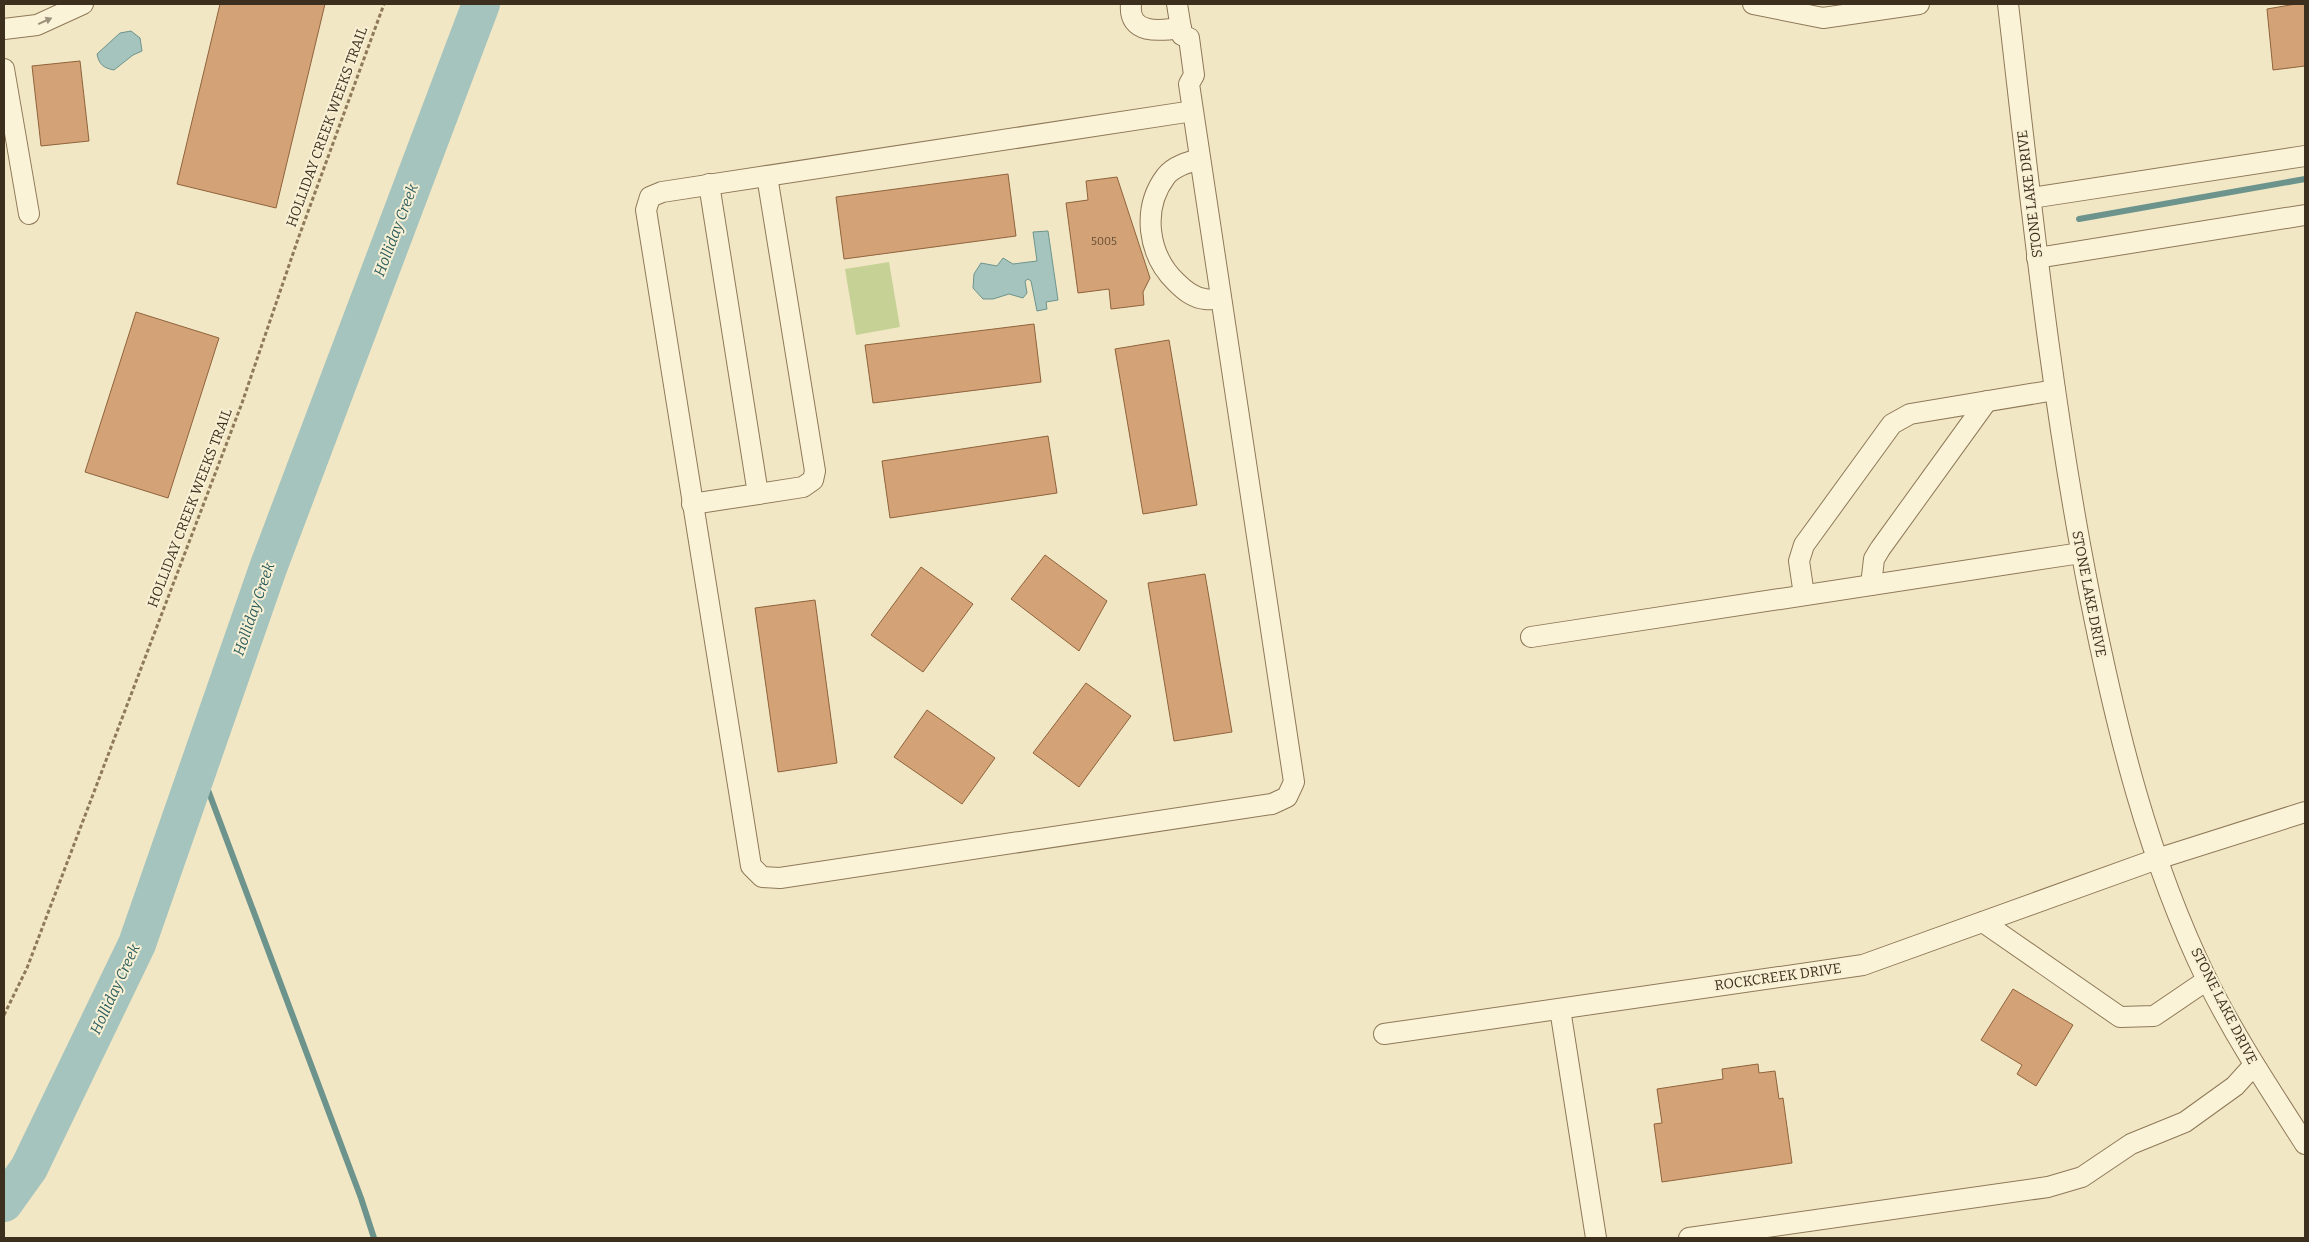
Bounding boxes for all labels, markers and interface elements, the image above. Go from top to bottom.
one-way arrow [38,17,52,25]
street label: HOLLIDAY CREEK WEEKS TRAIL [283,24,371,229]
street label: STONE LAKE DRIVE [2014,129,2046,259]
water label: Holliday Creek [370,180,422,279]
house number: 5005 [1091,235,1117,248]
street label: HOLLIDAY CREEK WEEKS TRAIL [144,406,236,610]
street label: STONE LAKE DRIVE [2068,529,2110,659]
water label: Holliday Creek [230,559,279,658]
water label: Holliday Creek [86,940,144,1037]
street label: STONE LAKE DRIVE [2187,945,2261,1067]
street label: ROCKCREEK DRIVE [1714,960,1842,994]

